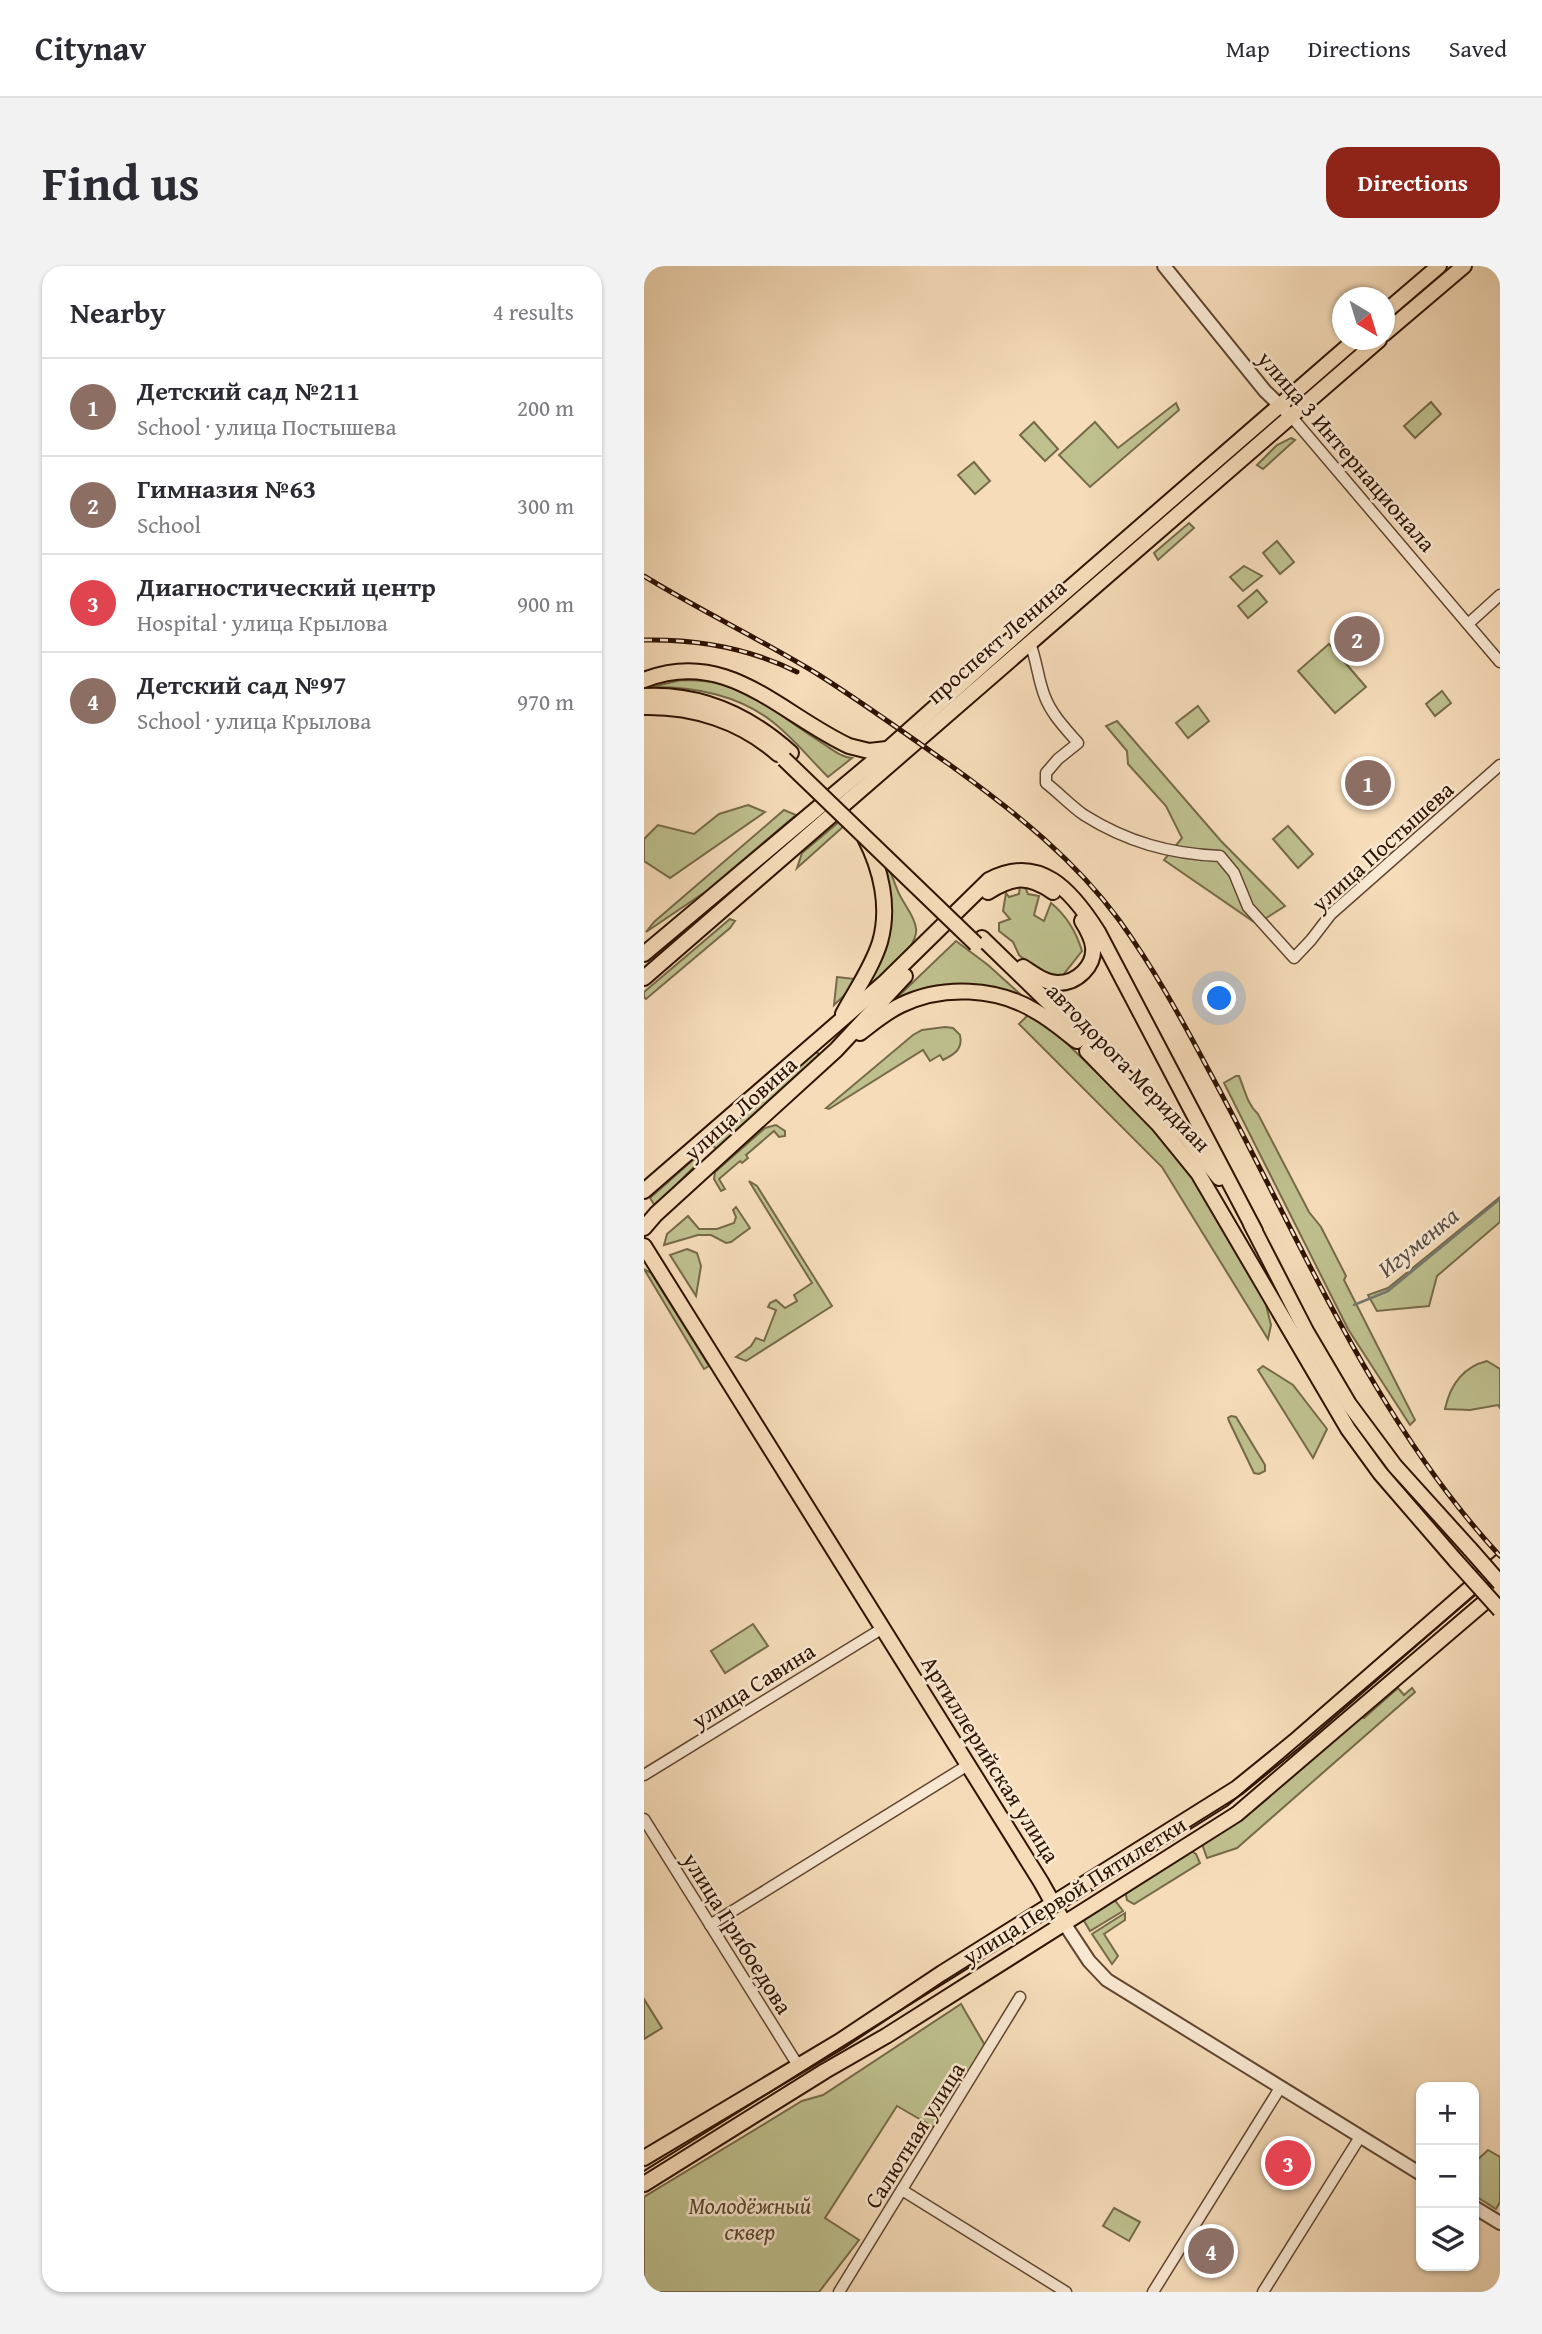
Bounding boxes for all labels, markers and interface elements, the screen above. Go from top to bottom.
text: Citynav [35,24,146,72]
text: Map [1226,31,1270,66]
text: Directions [1308,31,1411,66]
text: Saved [1449,31,1507,66]
text: Find us [42,146,200,218]
button: Directions [1326,147,1500,218]
north arrow [1332,287,1395,350]
text: Nearby [70,290,166,334]
text: 4 results [493,295,574,328]
street label: улица 3 Интернационала [1250,342,1444,559]
text: Детский сад №211 [137,371,360,410]
text: 1 [87,391,99,424]
text: 200 m [517,391,574,424]
text: School · улица Постышева [137,410,396,443]
text: Гимназия №63 [137,469,316,508]
text: 2 [87,489,99,522]
text: 300 m [517,489,574,522]
text: School [137,508,201,541]
text: Диагностический центр [137,567,436,606]
street label: проспект Ленина [919,571,1073,711]
text: 3 [87,587,99,620]
text: 900 m [517,587,574,620]
text: Hospital · улица Крылова [137,606,388,639]
pin: 2 [1334,613,1380,665]
text: Детский сад №97 [137,665,347,704]
text: 4 [87,685,99,718]
text: 970 m [517,685,574,718]
text: School · улица Крылова [137,704,371,737]
pin: 1 [1345,757,1391,809]
street label: улица Постышева [1303,773,1461,920]
street label: автодорога Меридиан [1039,975,1219,1159]
your location [1202,981,1236,1015]
street label: улица Ловина [675,1048,804,1169]
water label: Игуменка [1370,1198,1466,1286]
street label: улица Савина [684,1634,821,1737]
street label: Артиллерийская улица [914,1649,1068,1869]
street label: улица Первой Пятилетки [955,1807,1193,1973]
street label: улица Грибоедова [674,1845,801,2020]
street label: Салютная улица [856,2055,972,2215]
map controls [1416,2082,1479,2271]
button: + [1416,2082,1479,2145]
pin: 3 [1265,2137,1311,2189]
button: − [1416,2145,1479,2208]
park label: Молодёжный сквер [688,2189,812,2248]
button: layers [1416,2208,1479,2271]
pin: 4 [1188,2225,1234,2277]

